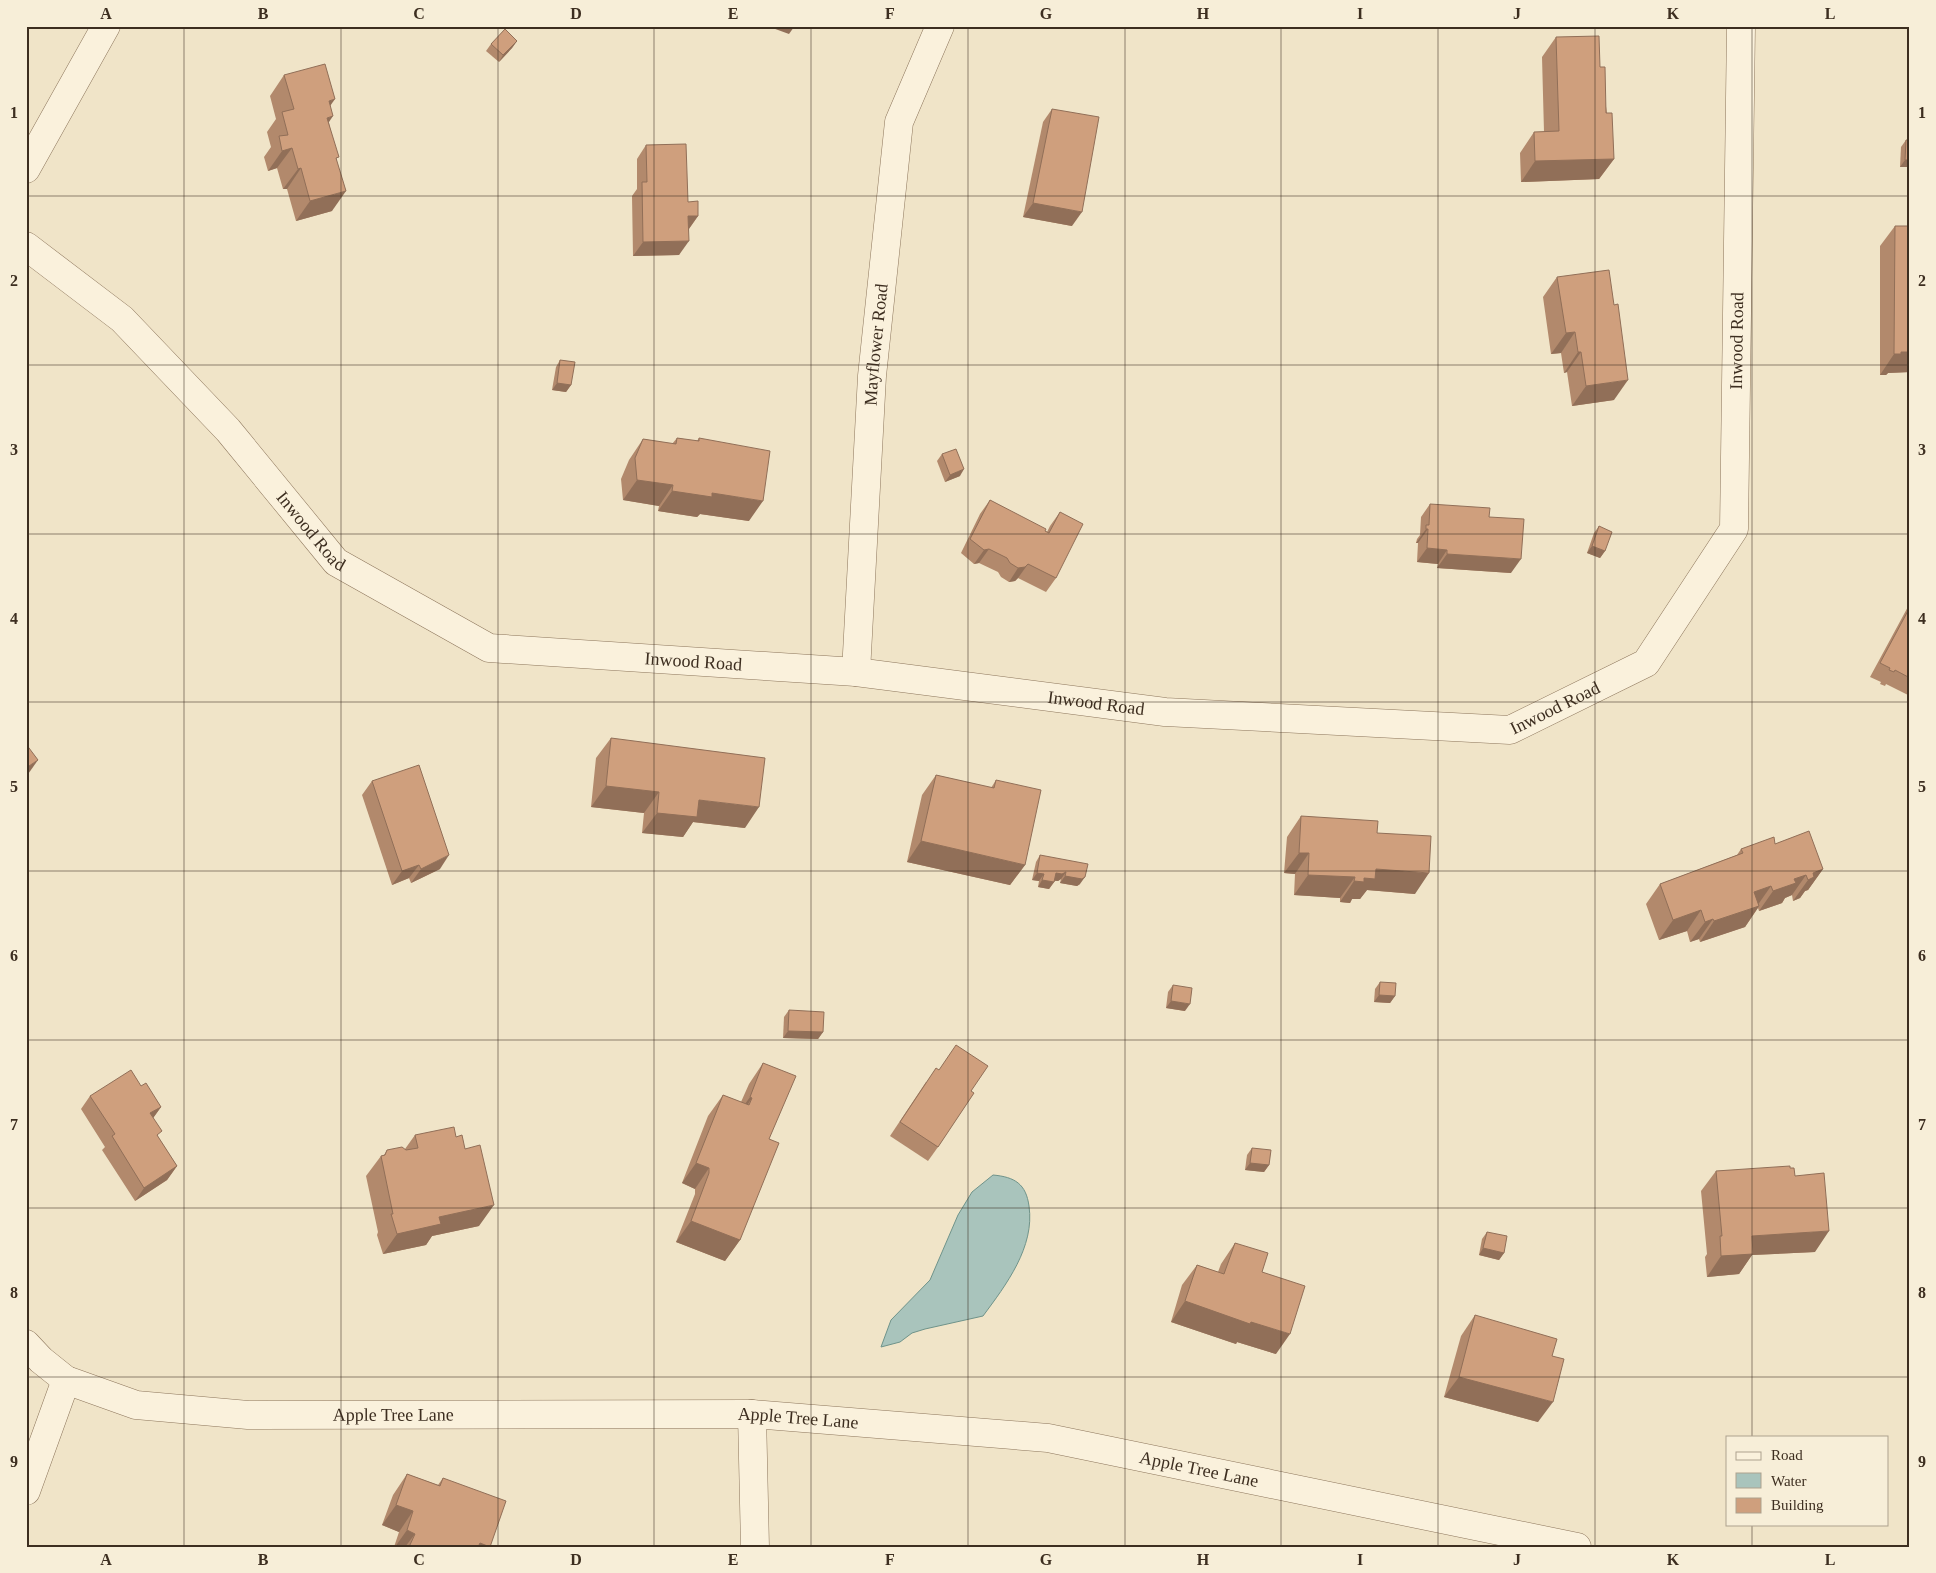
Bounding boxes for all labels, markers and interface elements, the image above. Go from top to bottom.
text: A [100,5,112,22]
text: B [258,5,269,22]
text: C [413,5,425,22]
text: D [570,5,582,22]
text: E [728,5,738,22]
text: F [885,5,895,22]
text: G [1040,5,1053,22]
text: H [1197,5,1210,22]
text: I [1357,5,1363,22]
text: J [1513,5,1521,22]
text: K [1667,5,1680,22]
text: L [1825,5,1835,22]
text: 1 [10,104,18,121]
text: 1 [1918,104,1926,121]
text: 2 [10,272,18,289]
text: 2 [1918,272,1926,289]
street label: Mayflower Road [860,283,892,406]
street label: Inwood Road [1726,292,1747,390]
text: 3 [10,441,18,458]
text: 3 [1918,441,1926,458]
street label: Inwood Road [272,487,349,575]
text: 4 [10,610,18,627]
text: 4 [1918,610,1926,627]
street label: Inwood Road [644,648,743,675]
street label: Inwood Road [1507,677,1603,738]
street label: Inwood Road [1046,687,1146,719]
text: 5 [10,778,18,795]
text: 5 [1918,778,1926,795]
text: 6 [10,947,18,964]
text: 6 [1918,947,1926,964]
text: 7 [10,1116,18,1133]
text: 7 [1918,1116,1926,1133]
text: 8 [10,1284,18,1301]
text: 8 [1918,1284,1926,1301]
street label: Apple Tree Lane [738,1404,859,1433]
street label: Apple Tree Lane [333,1405,454,1425]
legend [1726,1436,1888,1526]
street label: Apple Tree Lane [1138,1447,1260,1491]
text: Road [1771,1447,1803,1463]
text: 9 [10,1453,18,1470]
text: 9 [1918,1453,1926,1470]
text: Water [1771,1473,1806,1489]
text: Building [1771,1497,1824,1513]
text: A [100,1551,112,1568]
text: B [258,1551,269,1568]
text: C [413,1551,425,1568]
text: D [570,1551,582,1568]
text: E [728,1551,738,1568]
text: F [885,1551,895,1568]
text: G [1040,1551,1053,1568]
text: H [1197,1551,1210,1568]
text: I [1357,1551,1363,1568]
text: J [1513,1551,1521,1568]
text: K [1667,1551,1680,1568]
text: L [1825,1551,1835,1568]

